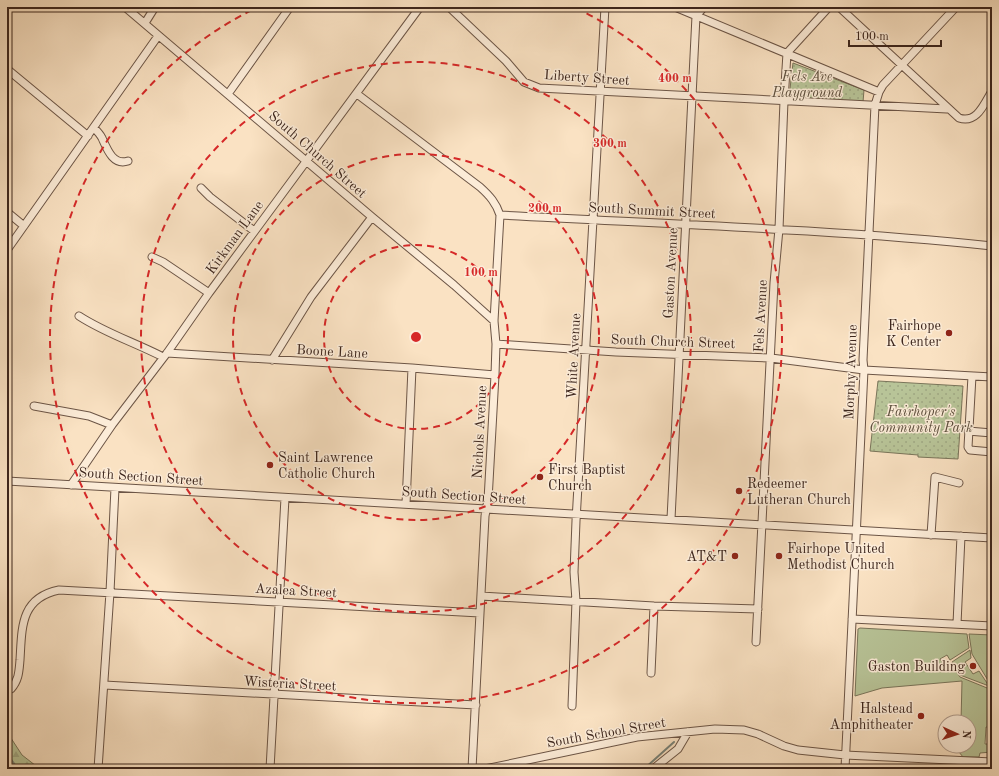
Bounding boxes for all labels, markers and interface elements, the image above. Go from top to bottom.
scale bar [849,22,941,48]
text: 100 m [855,31,889,43]
street label: Liberty Street [544,68,630,88]
park label: Fels Ave Playground [771,70,843,101]
text: 400 m [658,73,692,85]
street label: South Church Street [266,109,369,201]
text: 300 m [593,138,627,150]
street label: Kirkman Lane [204,198,266,277]
street label: South Summit Street [588,201,716,221]
text: 200 m [528,203,562,215]
street label: Gaston Avenue [662,227,680,319]
text: 100 m [464,267,498,279]
street label: Fels Avenue [752,279,770,353]
street label: White Avenue [565,313,583,399]
place label: Fairhope K Center [886,319,941,349]
street label: Morphy Avenue [842,324,860,420]
marker: Fairhope K Center [944,328,954,338]
centre of rings [409,330,423,344]
street label: South Church Street [611,333,736,351]
street label: Boone Lane [296,343,368,361]
street label: Nichols Avenue [471,385,489,479]
park label: Fairhoper's Community Park [869,405,973,436]
place label: Saint Lawrence Catholic Church [278,451,376,481]
marker: Saint Lawrence Catholic Church [265,460,275,470]
place label: First Baptist Church [548,463,625,493]
street label: South Section Street [78,466,204,488]
marker: First Baptist Church [535,472,545,482]
place label: Redeemer Lutheran Church [747,477,851,507]
street label: South Section Street [401,485,527,507]
marker: Redeemer Lutheran Church [734,486,744,496]
place label: Fairhope United Methodist Church [787,542,895,572]
place label: AT&T [687,550,727,564]
marker: AT&T [730,551,740,561]
marker: Fairhope United Methodist Church [774,551,784,561]
street label: Azalea Street [255,582,337,600]
place label: Gaston Building [868,660,965,674]
marker: Gaston Building [968,661,978,671]
street label: Wisteria Street [243,675,337,693]
place label: Halstead Amphitheater [830,702,913,732]
marker: Halstead Amphitheater [916,711,926,721]
north arrow [937,714,977,754]
street label: South School Street [546,716,667,750]
text: N [960,730,971,740]

